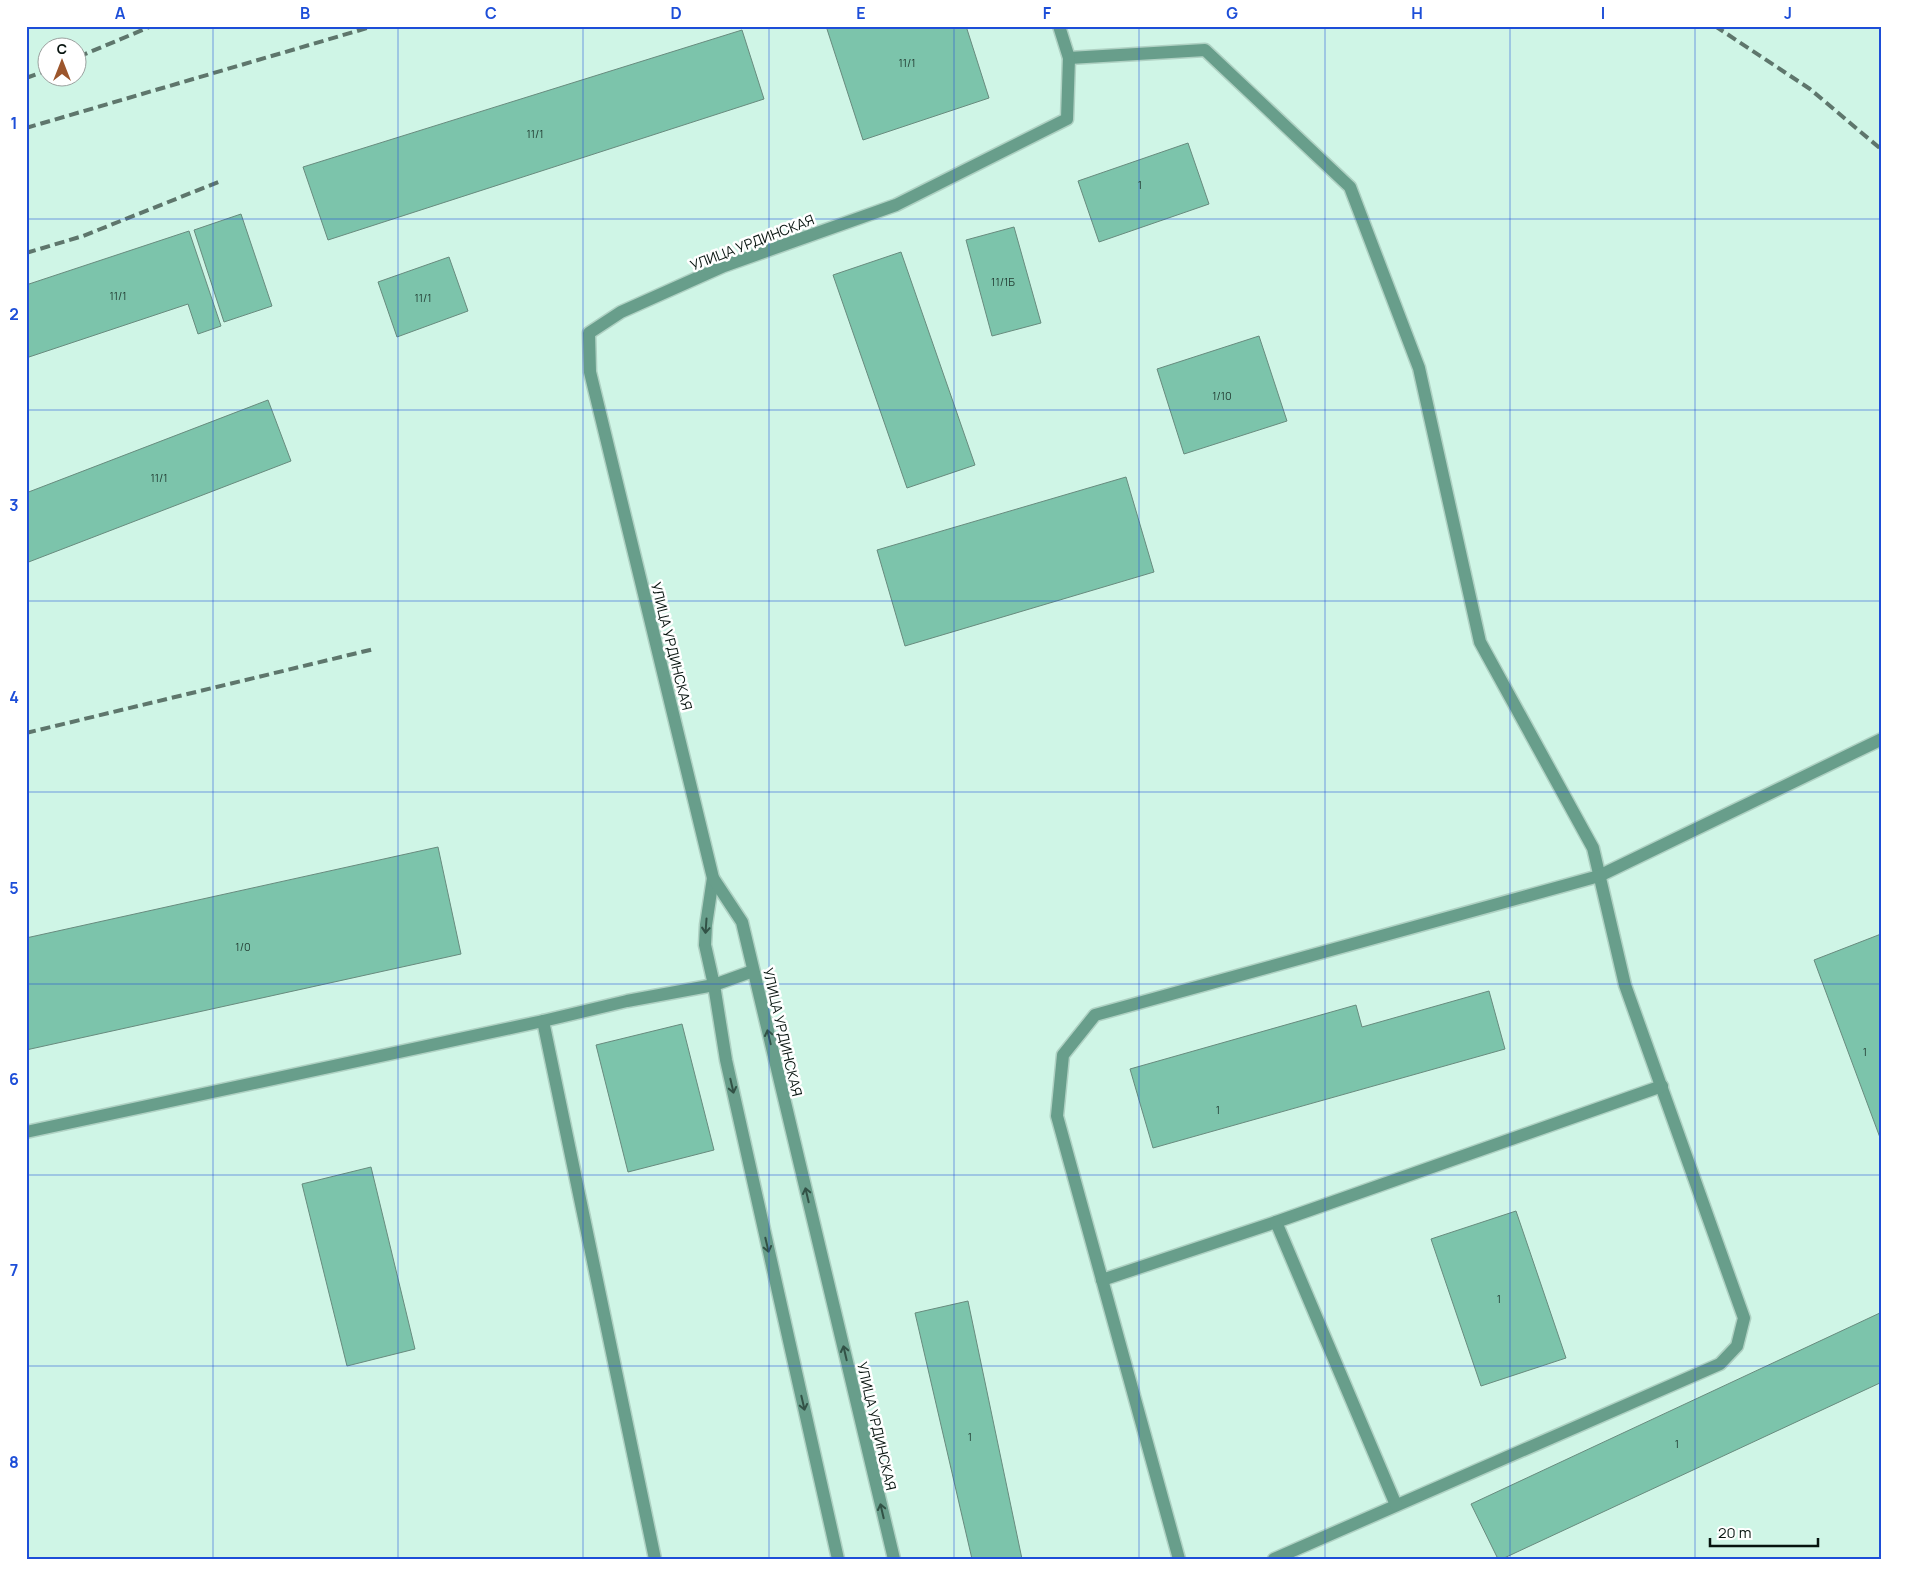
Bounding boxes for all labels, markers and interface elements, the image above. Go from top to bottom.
text: A [115,2,126,24]
text: B [300,2,310,24]
text: C [485,2,497,24]
text: D [670,2,682,24]
text: E [856,2,866,24]
text: F [1043,2,1052,24]
text: G [1226,2,1238,24]
text: H [1411,2,1423,24]
text: I [1601,2,1605,24]
text: J [1784,2,1792,24]
north arrow [38,38,88,88]
text: С [57,39,67,58]
house number: 11/1 [898,55,916,70]
text: 1 [10,112,18,134]
house number: 11/1 [526,126,544,141]
house number: 1 [1138,177,1142,192]
street label: УЛИЦА УРДИНСКАЯ [687,210,817,274]
house number: 11/1Б [991,274,1015,289]
house number: 11/1 [109,288,127,303]
house number: 11/1 [414,290,432,305]
text: 2 [9,303,19,325]
house number: 1/10 [1212,388,1232,403]
house number: 11/1 [150,470,168,485]
text: 3 [9,494,19,516]
street label: УЛИЦА УРДИНСКАЯ [647,580,697,712]
text: 4 [9,686,19,708]
text: 5 [9,877,19,899]
one-way arrow [702,918,711,934]
house number: 1/0 [235,939,251,954]
street label: УЛИЦА УРДИНСКАЯ [759,966,807,1098]
one-way arrow [764,1030,773,1046]
house number: 1 [1863,1044,1867,1059]
text: 6 [9,1068,19,1090]
one-way arrow [728,1078,737,1094]
house number: 1 [1216,1102,1220,1117]
one-way arrow [802,1188,811,1204]
one-way arrow [763,1236,772,1252]
text: 7 [10,1259,18,1281]
house number: 1 [1497,1291,1501,1306]
one-way arrow [840,1346,849,1362]
street label: УЛИЦА УРДИНСКАЯ [853,1360,901,1492]
one-way arrow [799,1395,808,1411]
house number: 1 [968,1429,972,1444]
house number: 1 [1675,1436,1679,1451]
text: 8 [9,1451,19,1473]
one-way arrow [877,1504,887,1520]
scale bar [1710,1515,1818,1547]
text: 20 m [1718,1522,1751,1543]

